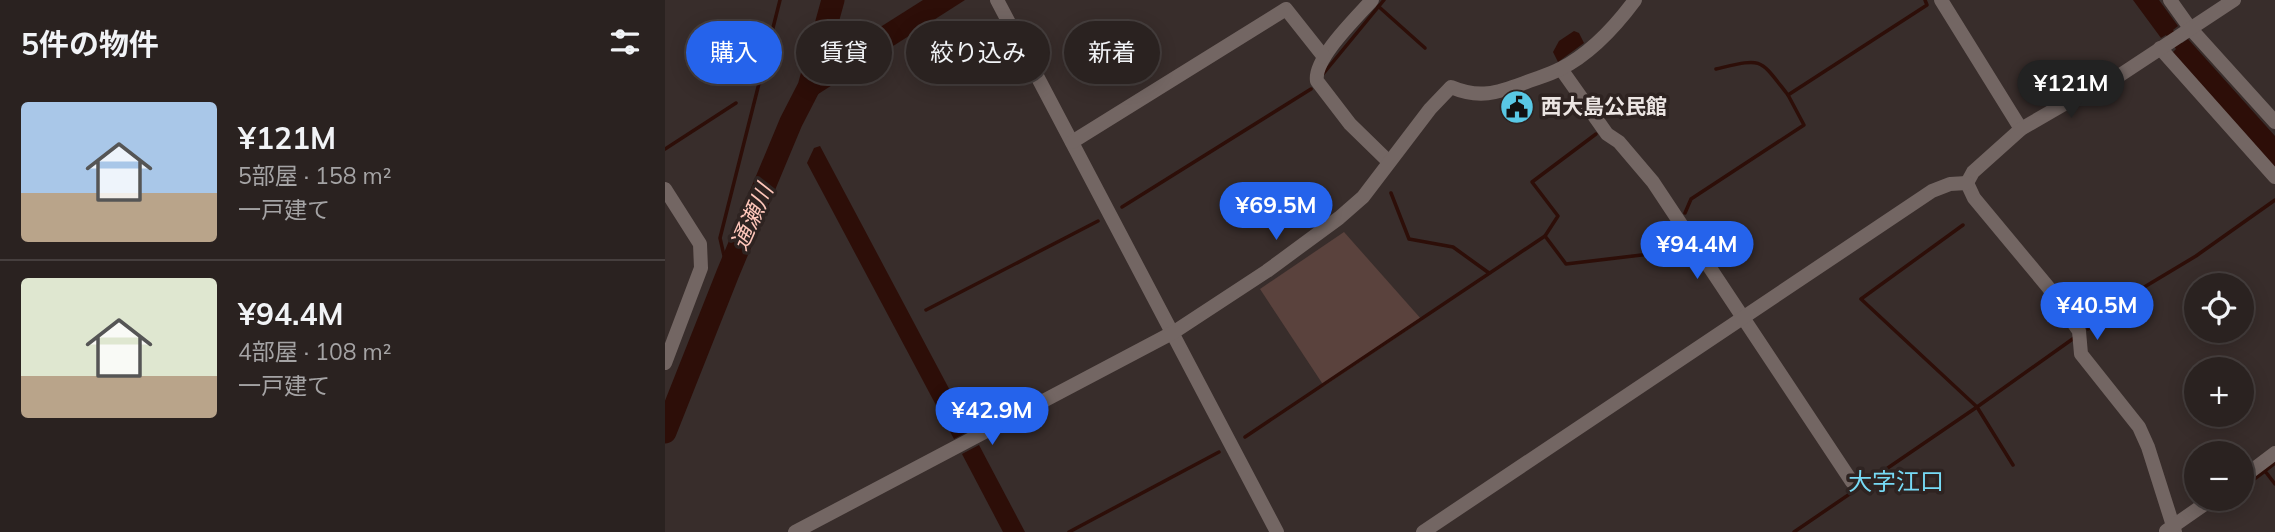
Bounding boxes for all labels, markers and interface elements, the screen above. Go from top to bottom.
chip: 購入 [686,21,782,84]
chip: 賃貸 [796,21,892,84]
chip: 絞り込み [906,21,1050,84]
chip: 新着 [1064,21,1160,84]
icon: filters [606,23,644,61]
text: 5件の物件 [21,25,159,63]
pin: ¥121M [2022,60,2120,120]
text: ¥121M [2033,68,2109,97]
public building icon: 西大島公民館 [1498,88,1536,126]
place label: 西大島公民館 [1541,93,1667,119]
text: ¥121M [238,119,336,157]
icon: home [77,130,161,214]
text: 5部屋 · 158 m² [238,161,391,190]
water label: 通瀬川 [724,177,780,254]
pin: ¥69.5M [1219,182,1333,242]
text: ¥69.5M [1236,190,1316,219]
text: 一戸建て [238,195,330,224]
pin: ¥94.4M [1640,222,1754,281]
text: ¥94.4M [1657,229,1737,258]
map controls [2184,273,2254,511]
button: locate [2184,273,2254,343]
pin: ¥40.5M [2040,282,2154,342]
text: ¥40.5M [2057,290,2137,319]
text: ¥94.4M [238,295,344,333]
icon: home [77,306,161,390]
text: 4部屋 · 108 m² [238,337,391,366]
button: + [2184,357,2254,427]
text: 一戸建て [238,371,330,400]
pin: ¥42.9M [935,388,1049,447]
text: ¥42.9M [952,395,1032,424]
button: − [2184,441,2254,511]
district label: 大字江口 [1848,466,1944,496]

